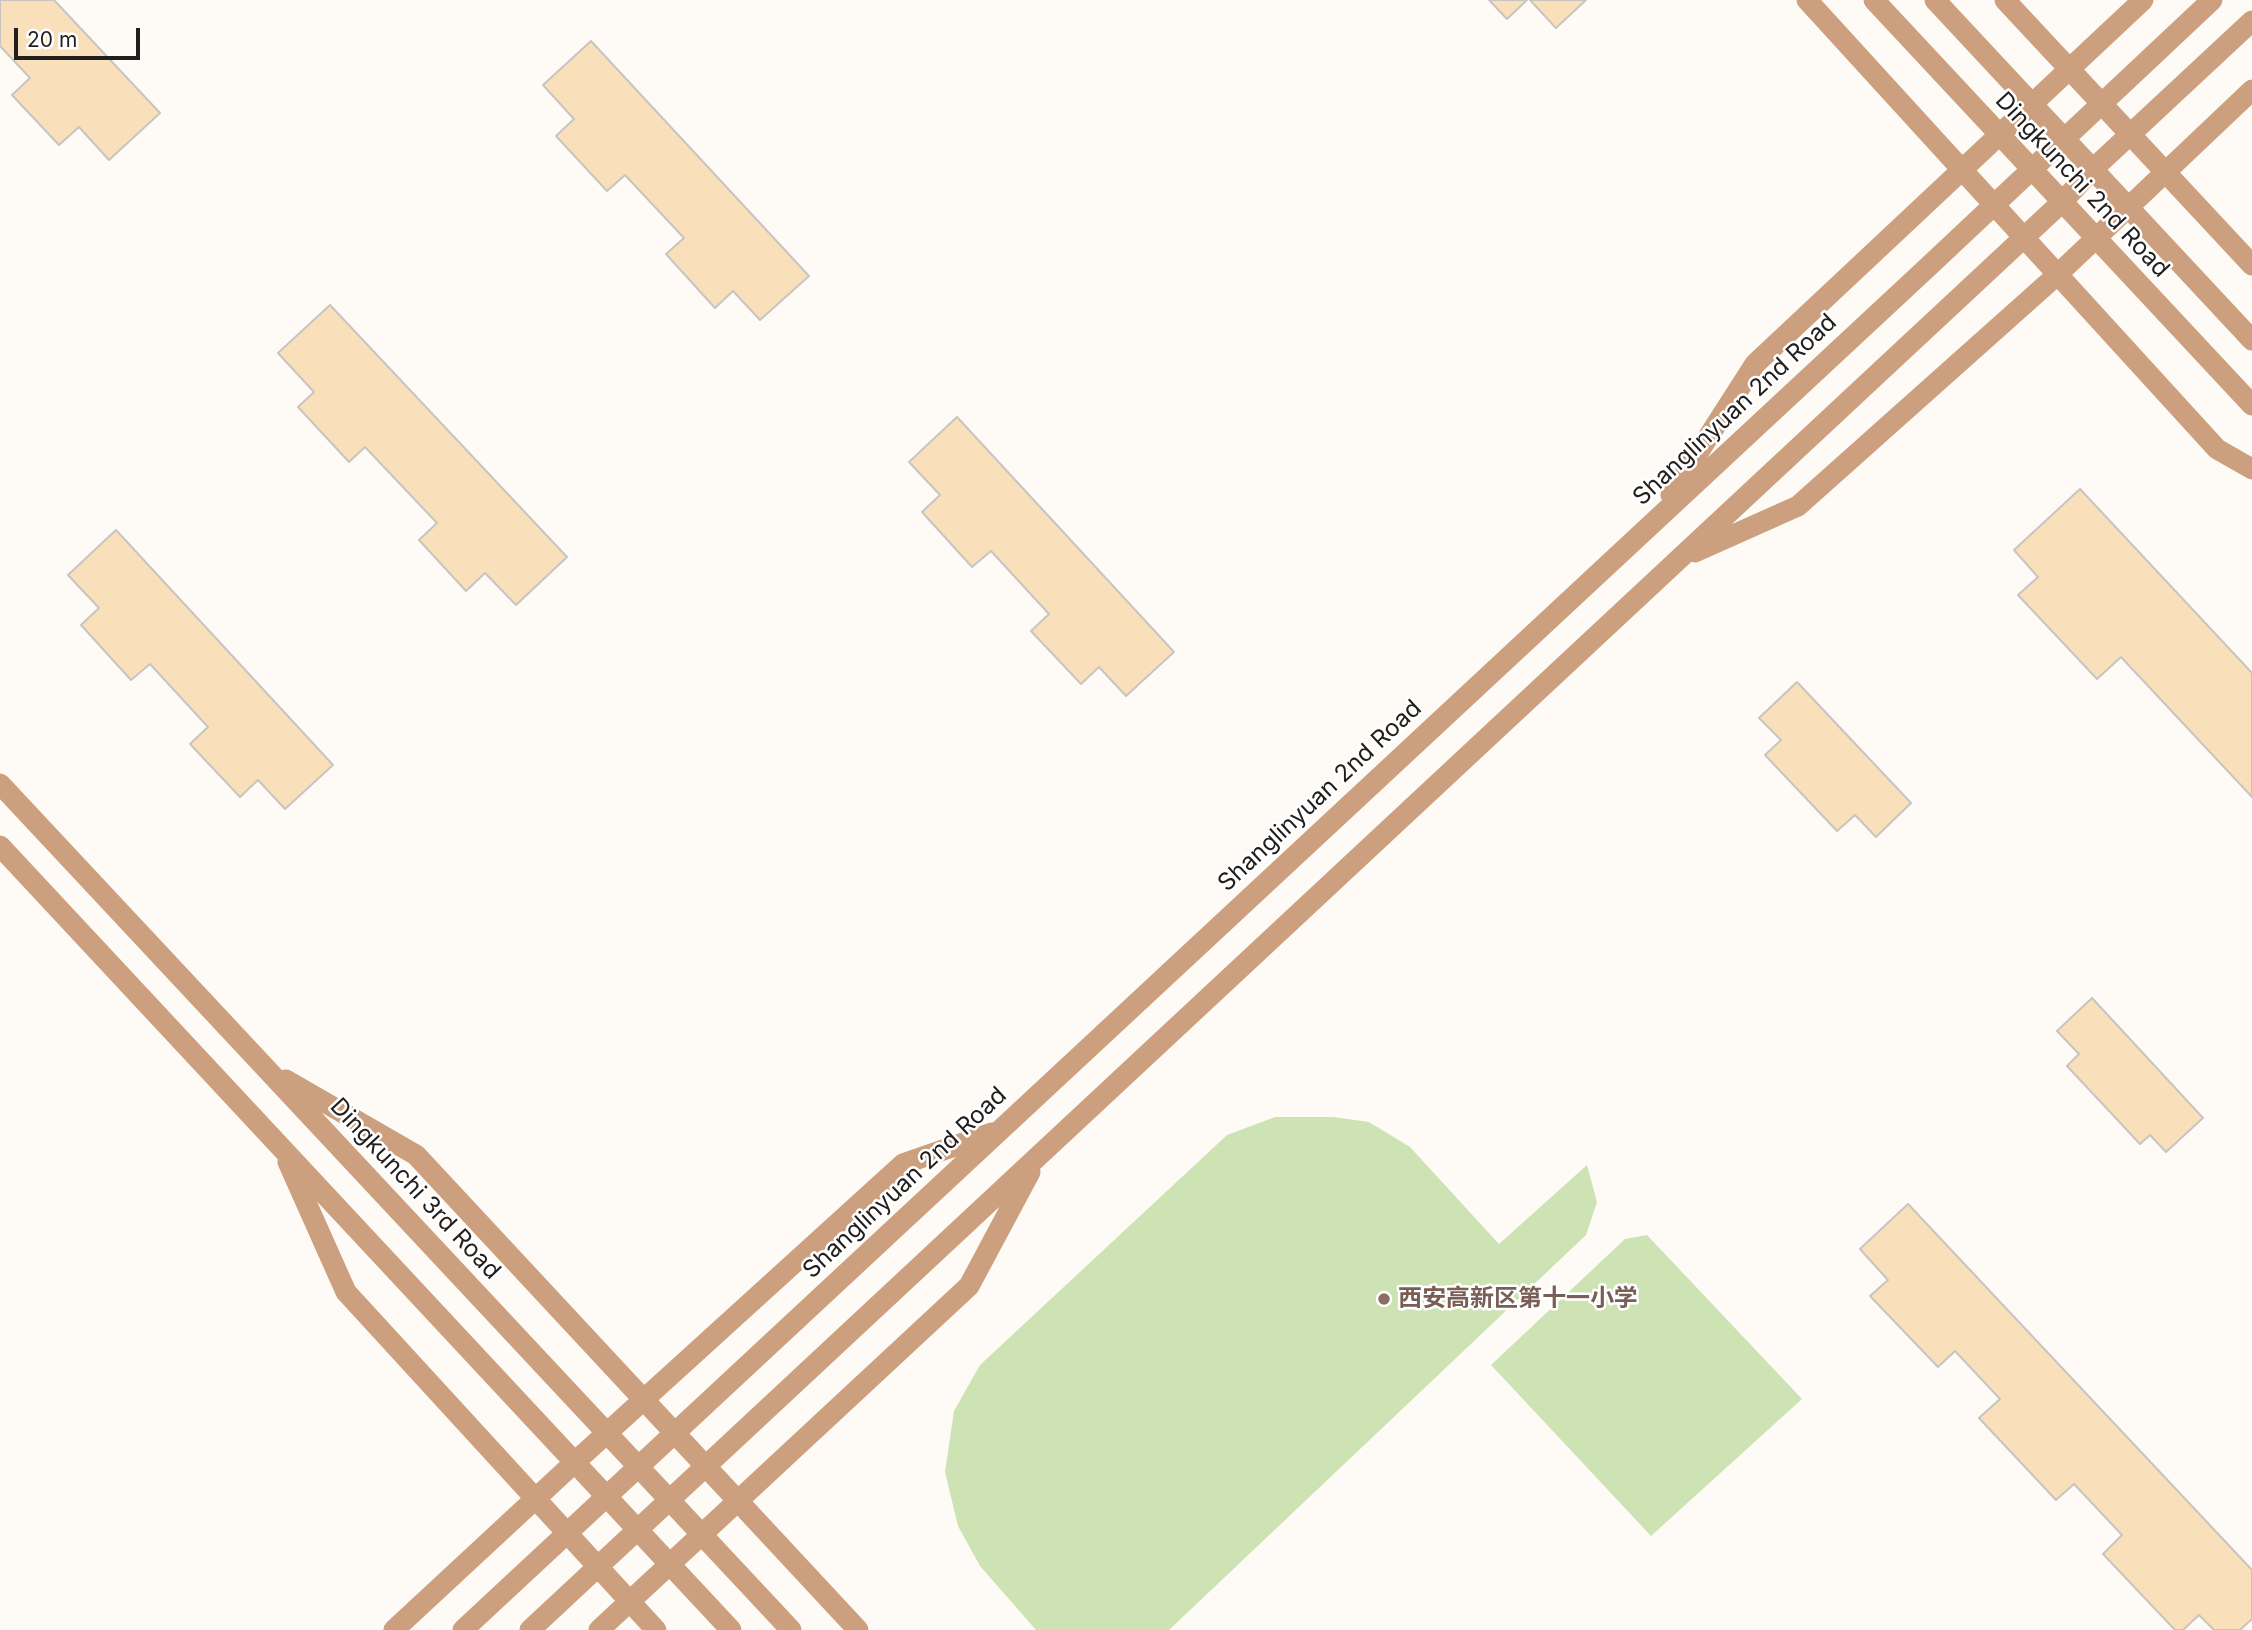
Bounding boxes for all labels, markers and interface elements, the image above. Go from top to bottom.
scale bar [18,14,144,58]
text: 20 m [27,27,77,52]
street label: Dingkunchi 2nd Road [1989,87,2175,283]
street label: Shanglinyuan 2nd Road [1627,308,1843,512]
street label: Shanglinyuan 2nd Road [1212,694,1428,898]
street label: Shanglinyuan 2nd Road [797,1081,1013,1285]
street label: Dingkunchi 3rd Road [324,1093,506,1285]
place label: 西安高新区第十一小学 [1398,1285,1638,1313]
marker: 西安高新区第十一小学 [1376,1291,1392,1307]

